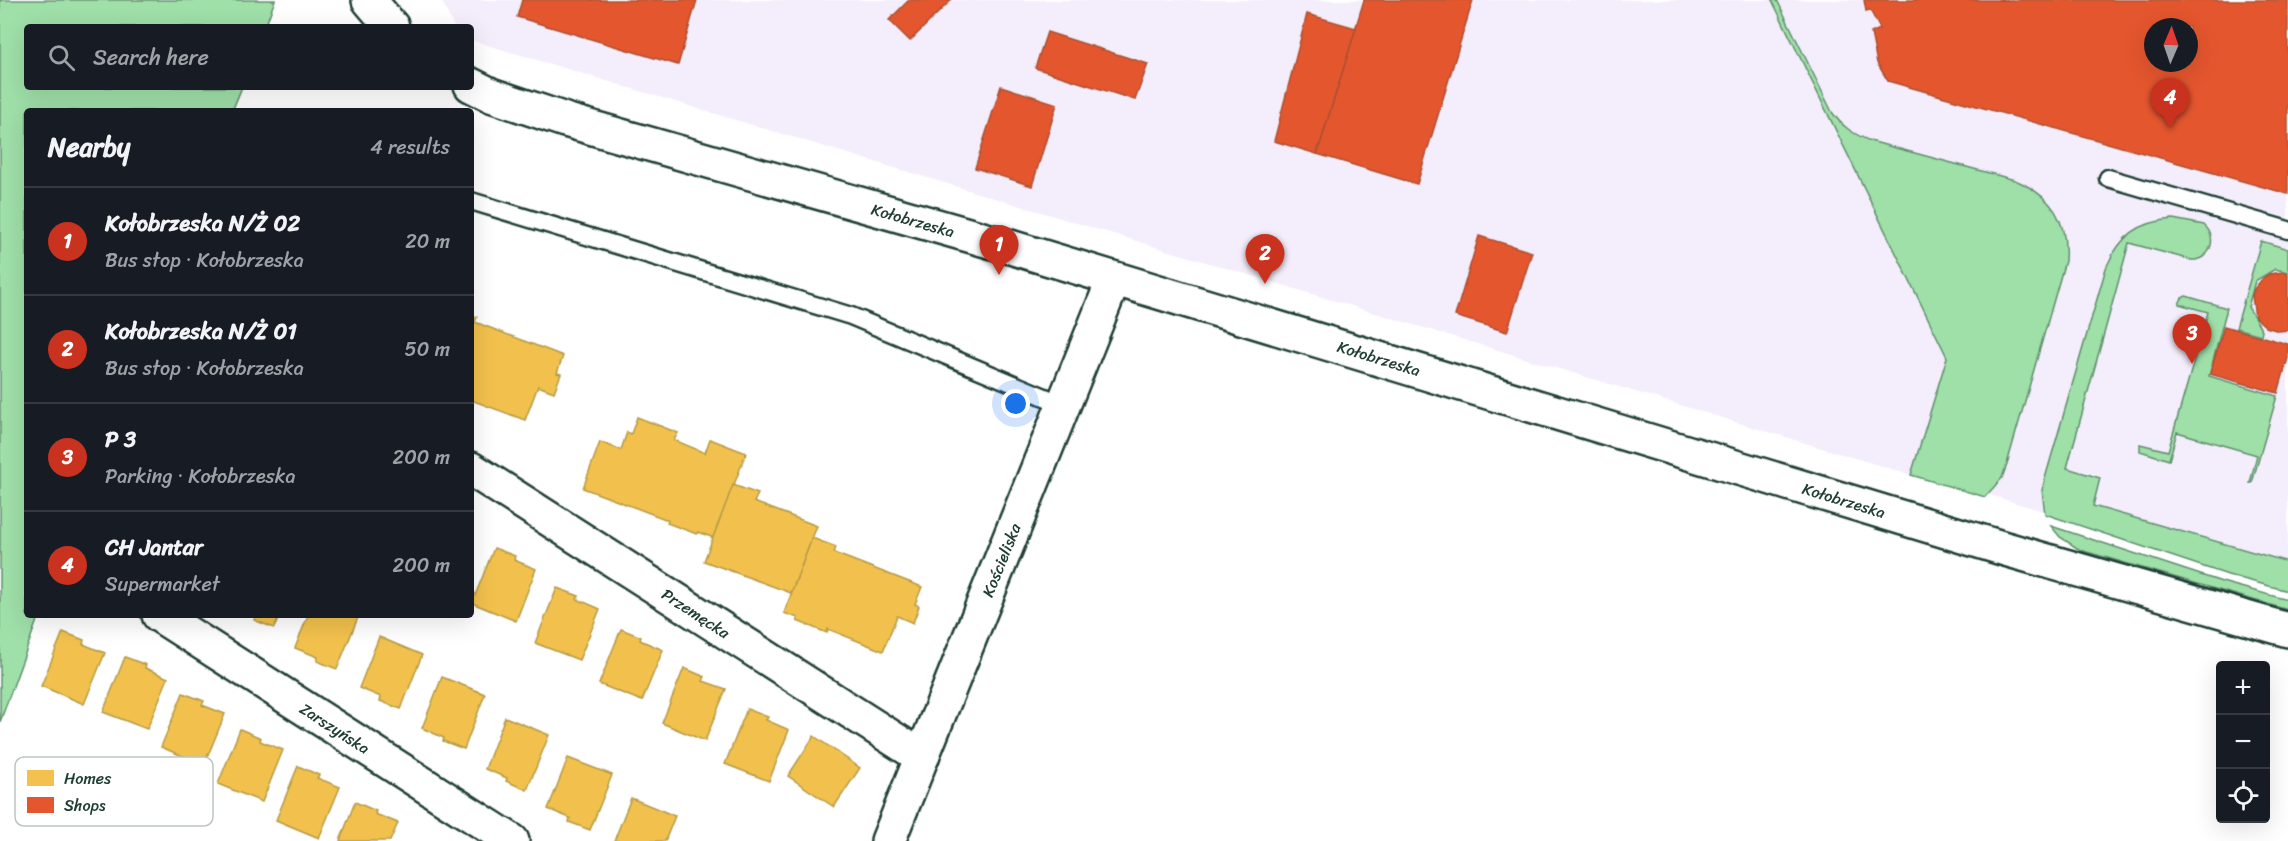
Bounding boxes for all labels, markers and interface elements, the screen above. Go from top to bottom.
north arrow [2144,18,2198,72]
search box [24,24,474,90]
text: Search here [93,38,209,77]
icon: search [45,41,78,74]
pin: 4 [2150,78,2190,128]
text: Nearby [48,124,130,170]
text: 4 results [370,130,450,165]
street label: Kołobrzeska [868,195,958,246]
text: Kołobrzeska N/Ż 02 [105,204,300,243]
text: 1 [63,224,72,259]
text: 20 m [405,224,450,259]
pin: 1 [980,226,1018,275]
pin: 2 [1246,234,1284,284]
text: Bus stop · Kołobrzeska [105,243,304,278]
text: Kołobrzeska N/Ż 01 [105,312,297,351]
pin: 3 [2172,314,2212,364]
text: 2 [62,332,73,367]
text: 50 m [405,332,450,367]
street label: Kołobrzeska [1334,332,1424,385]
text: Bus stop · Kołobrzeska [105,351,304,386]
your location [1001,389,1030,418]
text: P 3 [105,420,136,459]
text: 3 [62,440,73,475]
text: 200 m [393,440,450,475]
text: Parking · Kołobrzeska [105,459,295,494]
street label: Kołobrzeska [1799,474,1889,527]
street label: Kościeliska [974,518,1030,602]
text: CH Jantar [105,528,203,567]
text: 4 [61,548,74,583]
text: 200 m [393,548,450,583]
text: Supermarket [105,567,220,602]
street label: Przemęcka [655,580,737,647]
map controls [2216,661,2270,823]
button: + [2216,661,2270,715]
street label: Zarszyńska [294,695,376,762]
button: − [2216,715,2270,769]
legend [15,757,213,826]
text: Homes [64,764,112,793]
button: locate [2216,769,2270,823]
text: Shops [64,791,106,820]

